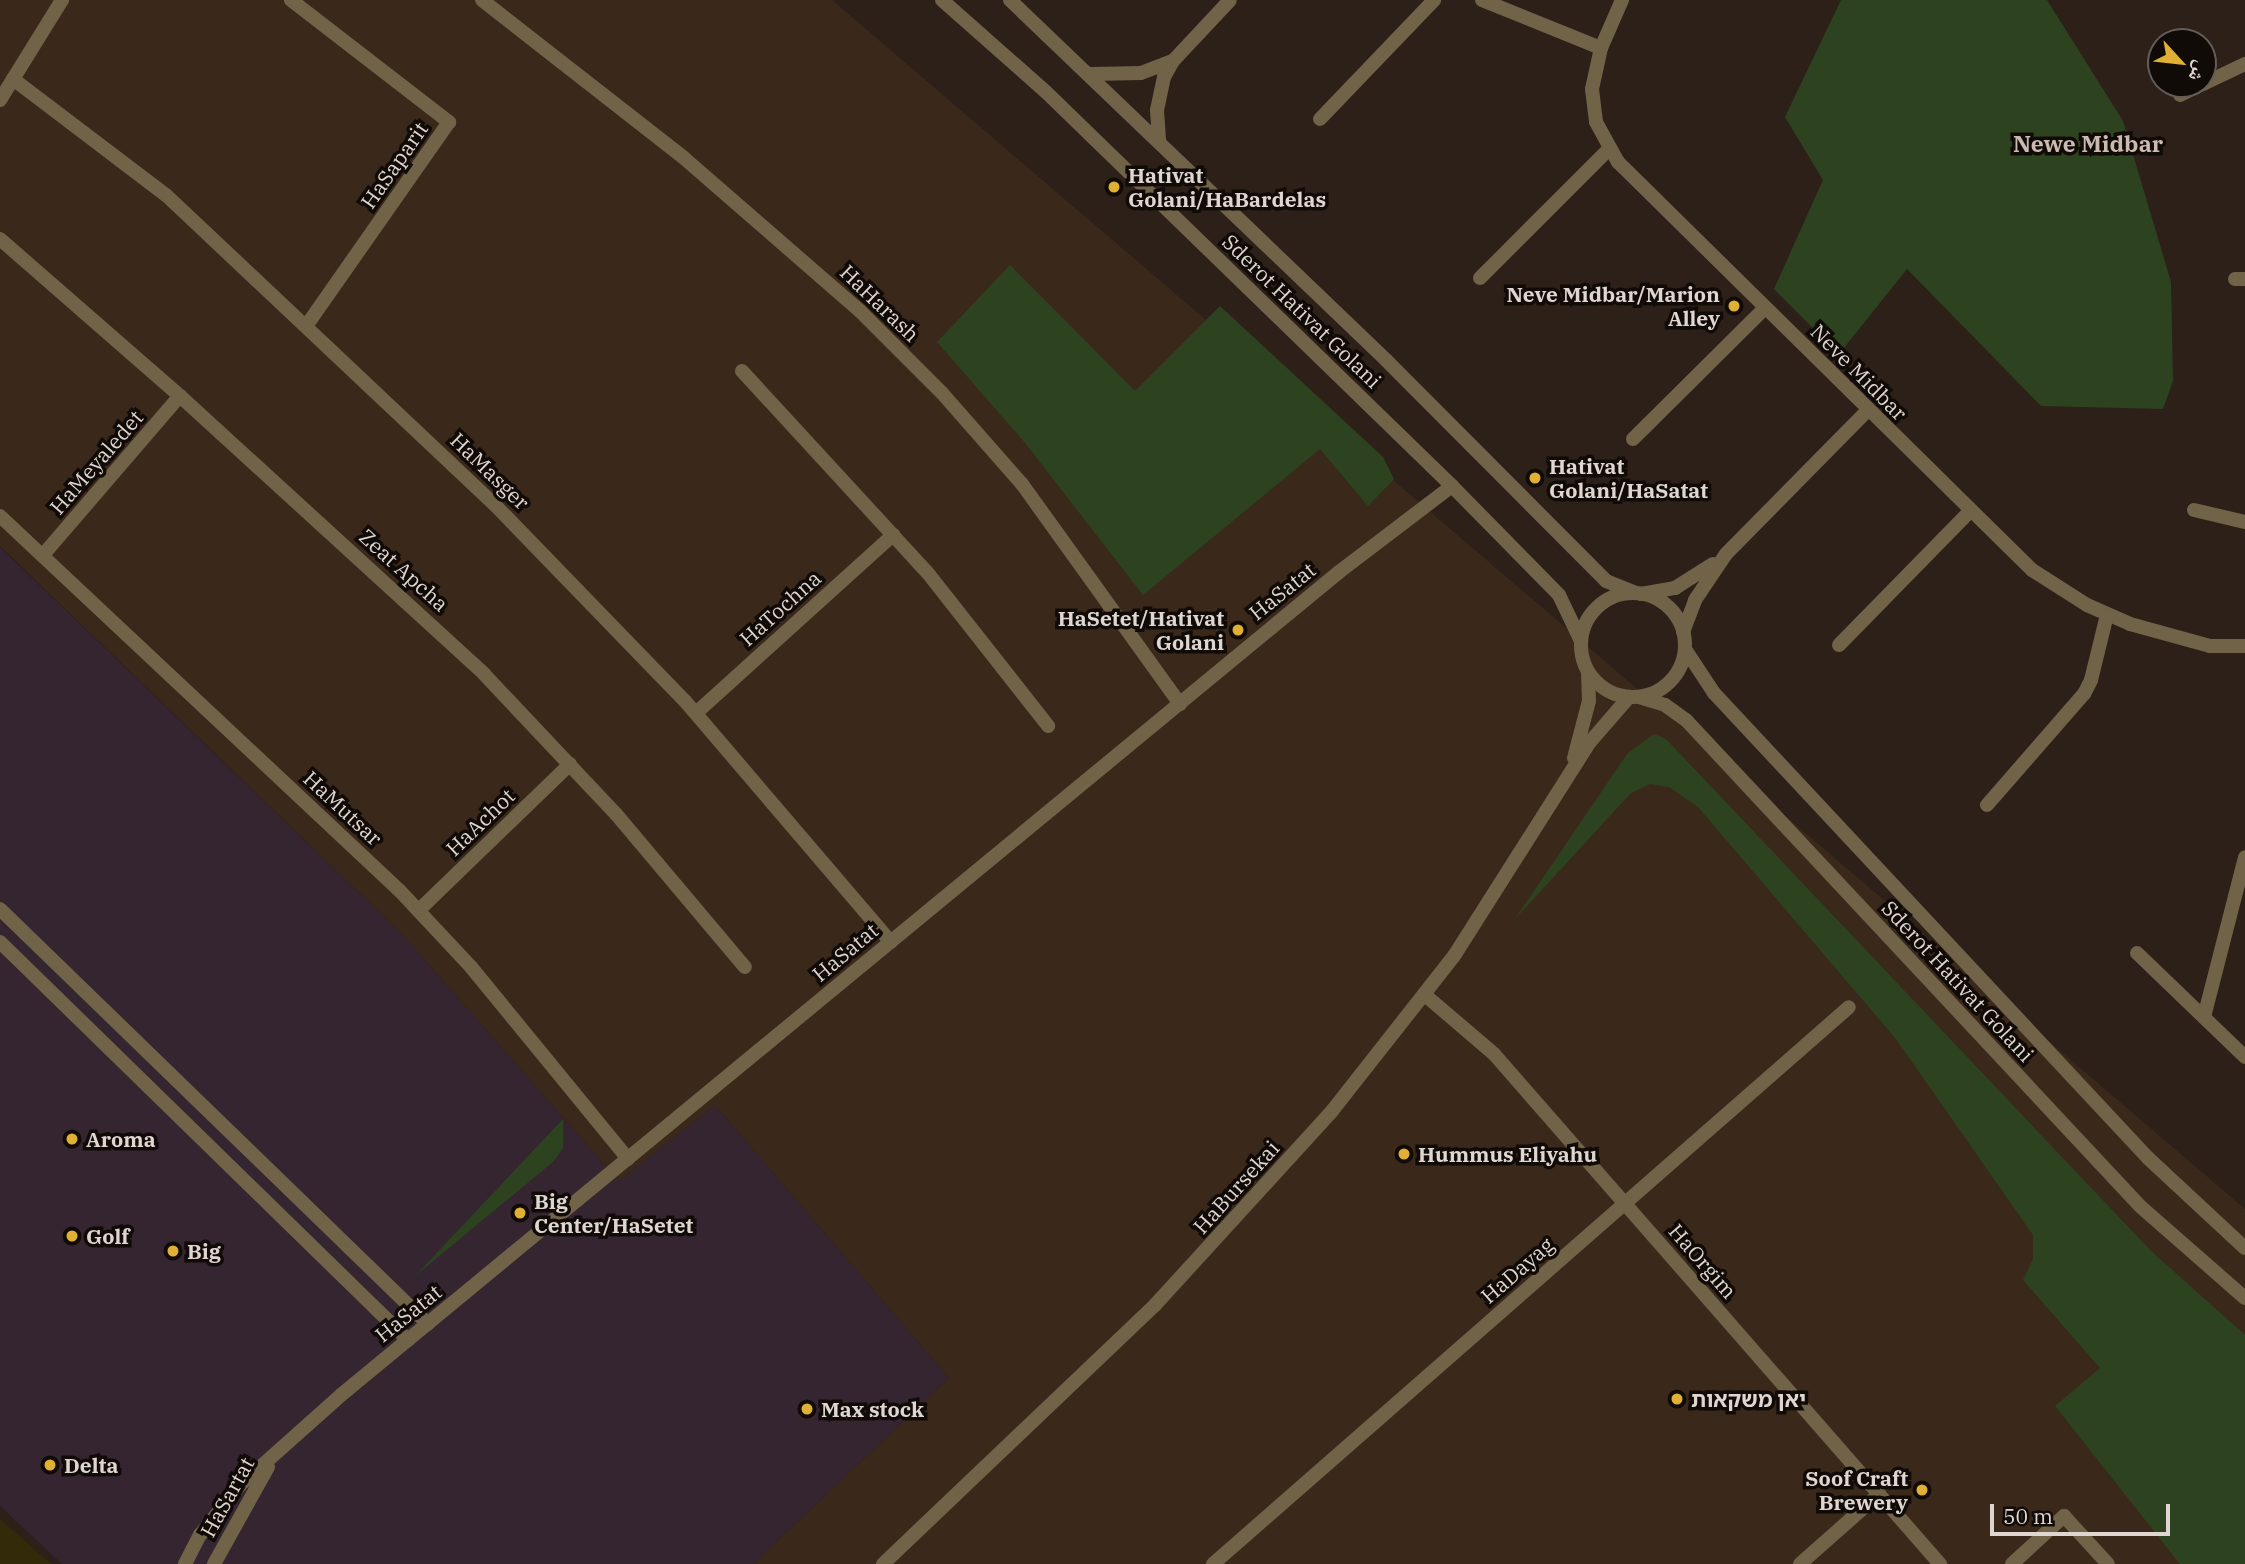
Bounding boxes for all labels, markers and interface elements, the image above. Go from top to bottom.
north arrow [2147,28,2217,98]
text: ش [2184,57,2214,86]
street label: HaSaparit [355,117,433,213]
district label: Newe Midbar [2013,129,2163,157]
place label: Hativat Golani/HaBardelas [1128,162,1326,212]
marker: Hativat Golani/HaBardelas [1106,179,1122,195]
street label: Sderot Hativat Golani [1217,229,1387,393]
street label: HaHarash [835,259,925,347]
place label: Neve Midbar/Marion Alley [1507,281,1720,331]
marker: Neve Midbar/Marion Alley [1726,298,1742,314]
street label: Neve Midbar [1806,319,1912,425]
street label: HaMeyaledet [44,405,148,519]
street label: HaMasger [445,427,535,515]
place label: Hativat Golani/HaSatat [1549,453,1708,503]
marker: Hativat Golani/HaSatat [1527,470,1543,486]
street label: Zeat Apcha [354,524,454,616]
street label: HaSatat [1244,557,1320,625]
street label: HaTochna [734,565,826,651]
place label: HaSetet/Hativat Golani [1058,605,1224,655]
marker: HaSetet/Hativat Golani [1230,622,1246,638]
street label: HaMutsar [299,765,387,851]
street label: HaAchot [440,783,520,861]
street label: Sderot Hativat Golani [1877,895,2039,1067]
street label: HaSatat [807,917,883,987]
place label: Aroma [86,1126,156,1152]
marker: Aroma [64,1131,80,1147]
street label: HaBursekai [1188,1135,1284,1239]
place label: Hummus Eliyahu [1418,1141,1597,1167]
marker: Hummus Eliyahu [1396,1146,1412,1162]
place label: Big Center/HaSetet [534,1188,693,1238]
marker: Big Center/HaSetet [512,1205,528,1221]
street label: HaOrgim [1664,1219,1742,1303]
place label: Golf [86,1223,129,1249]
marker: Golf [64,1228,80,1244]
street label: HaDayag [1476,1232,1558,1308]
place label: Big [187,1238,221,1264]
marker: Big [165,1243,181,1259]
street label: HaSatat [370,1279,446,1347]
place label: יאן משקאות [1691,1386,1806,1412]
marker: יאן משקאות [1669,1391,1685,1407]
place label: Max stock [821,1396,924,1422]
marker: Max stock [799,1401,815,1417]
place label: Delta [64,1452,118,1478]
street label: HaSartat [195,1453,259,1541]
marker: Delta [42,1457,58,1473]
place label: Soof Craft Brewery [1805,1465,1908,1515]
marker: Soof Craft Brewery [1914,1482,1930,1498]
scale bar [1993,1490,2173,1534]
text: 50 m [2003,1502,2053,1530]

